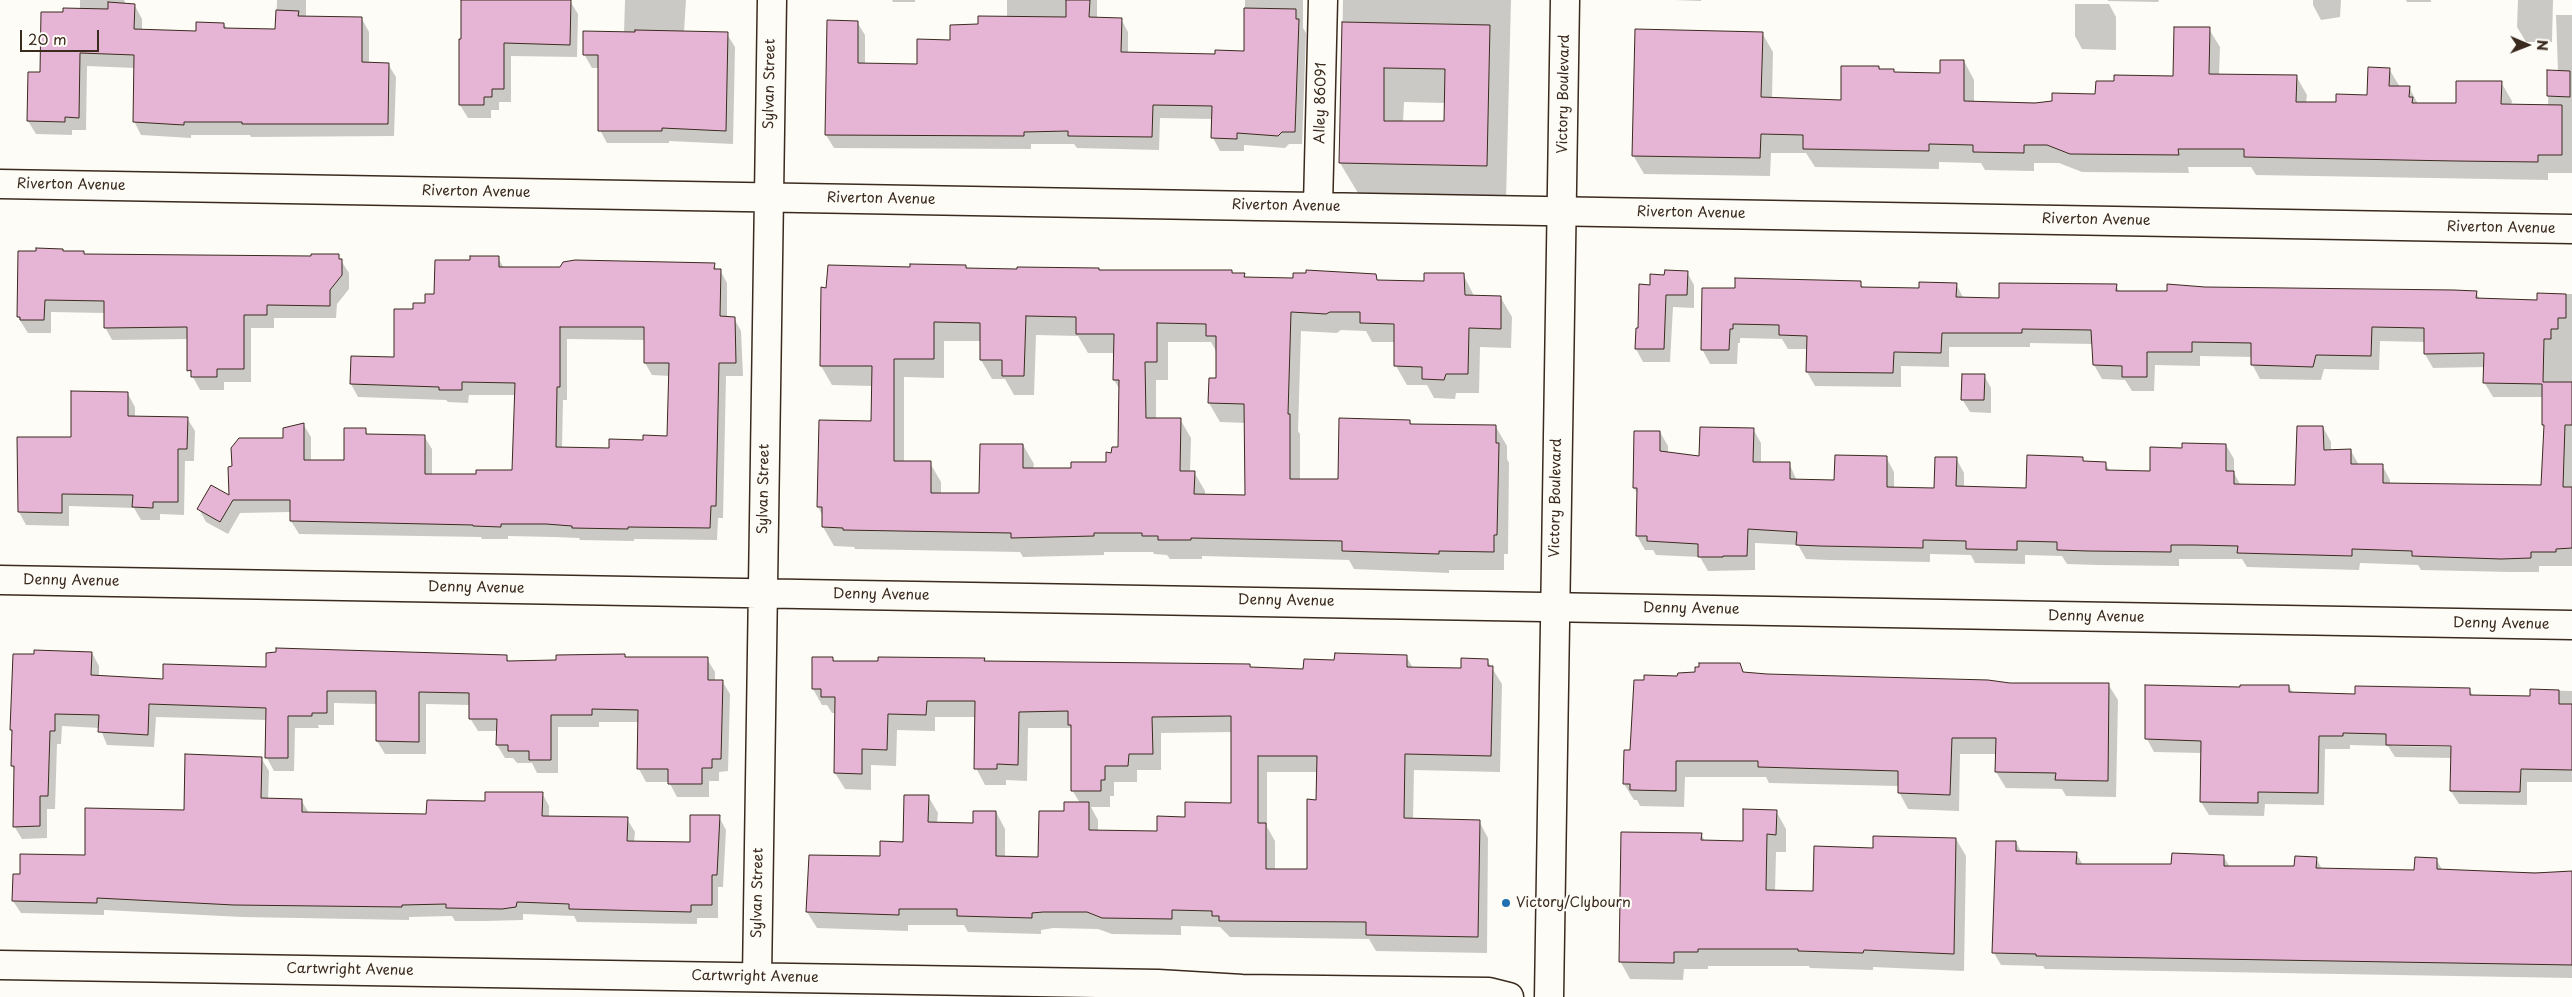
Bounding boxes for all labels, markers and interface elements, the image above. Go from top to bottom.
scale bar [22,20,101,52]
north arrow [2502,20,2552,70]
text: 20 m [28,27,67,50]
street label: Victory Boulevard [1555,34,1573,154]
street label: Sylvan Street [761,39,779,129]
text: N [2532,40,2553,51]
street label: Alley 86091 [1312,62,1330,144]
street label: Riverton Avenue [16,176,126,194]
street label: Riverton Avenue [421,183,531,201]
street label: Riverton Avenue [826,190,936,208]
street label: Riverton Avenue [1231,197,1341,215]
street label: Riverton Avenue [1636,204,1746,222]
street label: Riverton Avenue [2041,211,2151,229]
street label: Riverton Avenue [2446,219,2556,237]
street label: Victory Boulevard [1547,438,1565,558]
street label: Sylvan Street [755,444,773,534]
street label: Denny Avenue [22,572,120,590]
street label: Denny Avenue [427,579,525,597]
street label: Denny Avenue [832,586,930,604]
street label: Denny Avenue [1237,592,1335,610]
street label: Denny Avenue [1642,600,1740,618]
street label: Denny Avenue [2047,608,2145,626]
street label: Denny Avenue [2452,615,2550,633]
street label: Sylvan Street [749,848,767,938]
place label: Victory/Clybourn [1516,895,1631,911]
marker: Victory/Clybourn [1500,897,1512,909]
street label: Cartwright Avenue [286,960,414,980]
street label: Cartwright Avenue [691,967,819,987]

